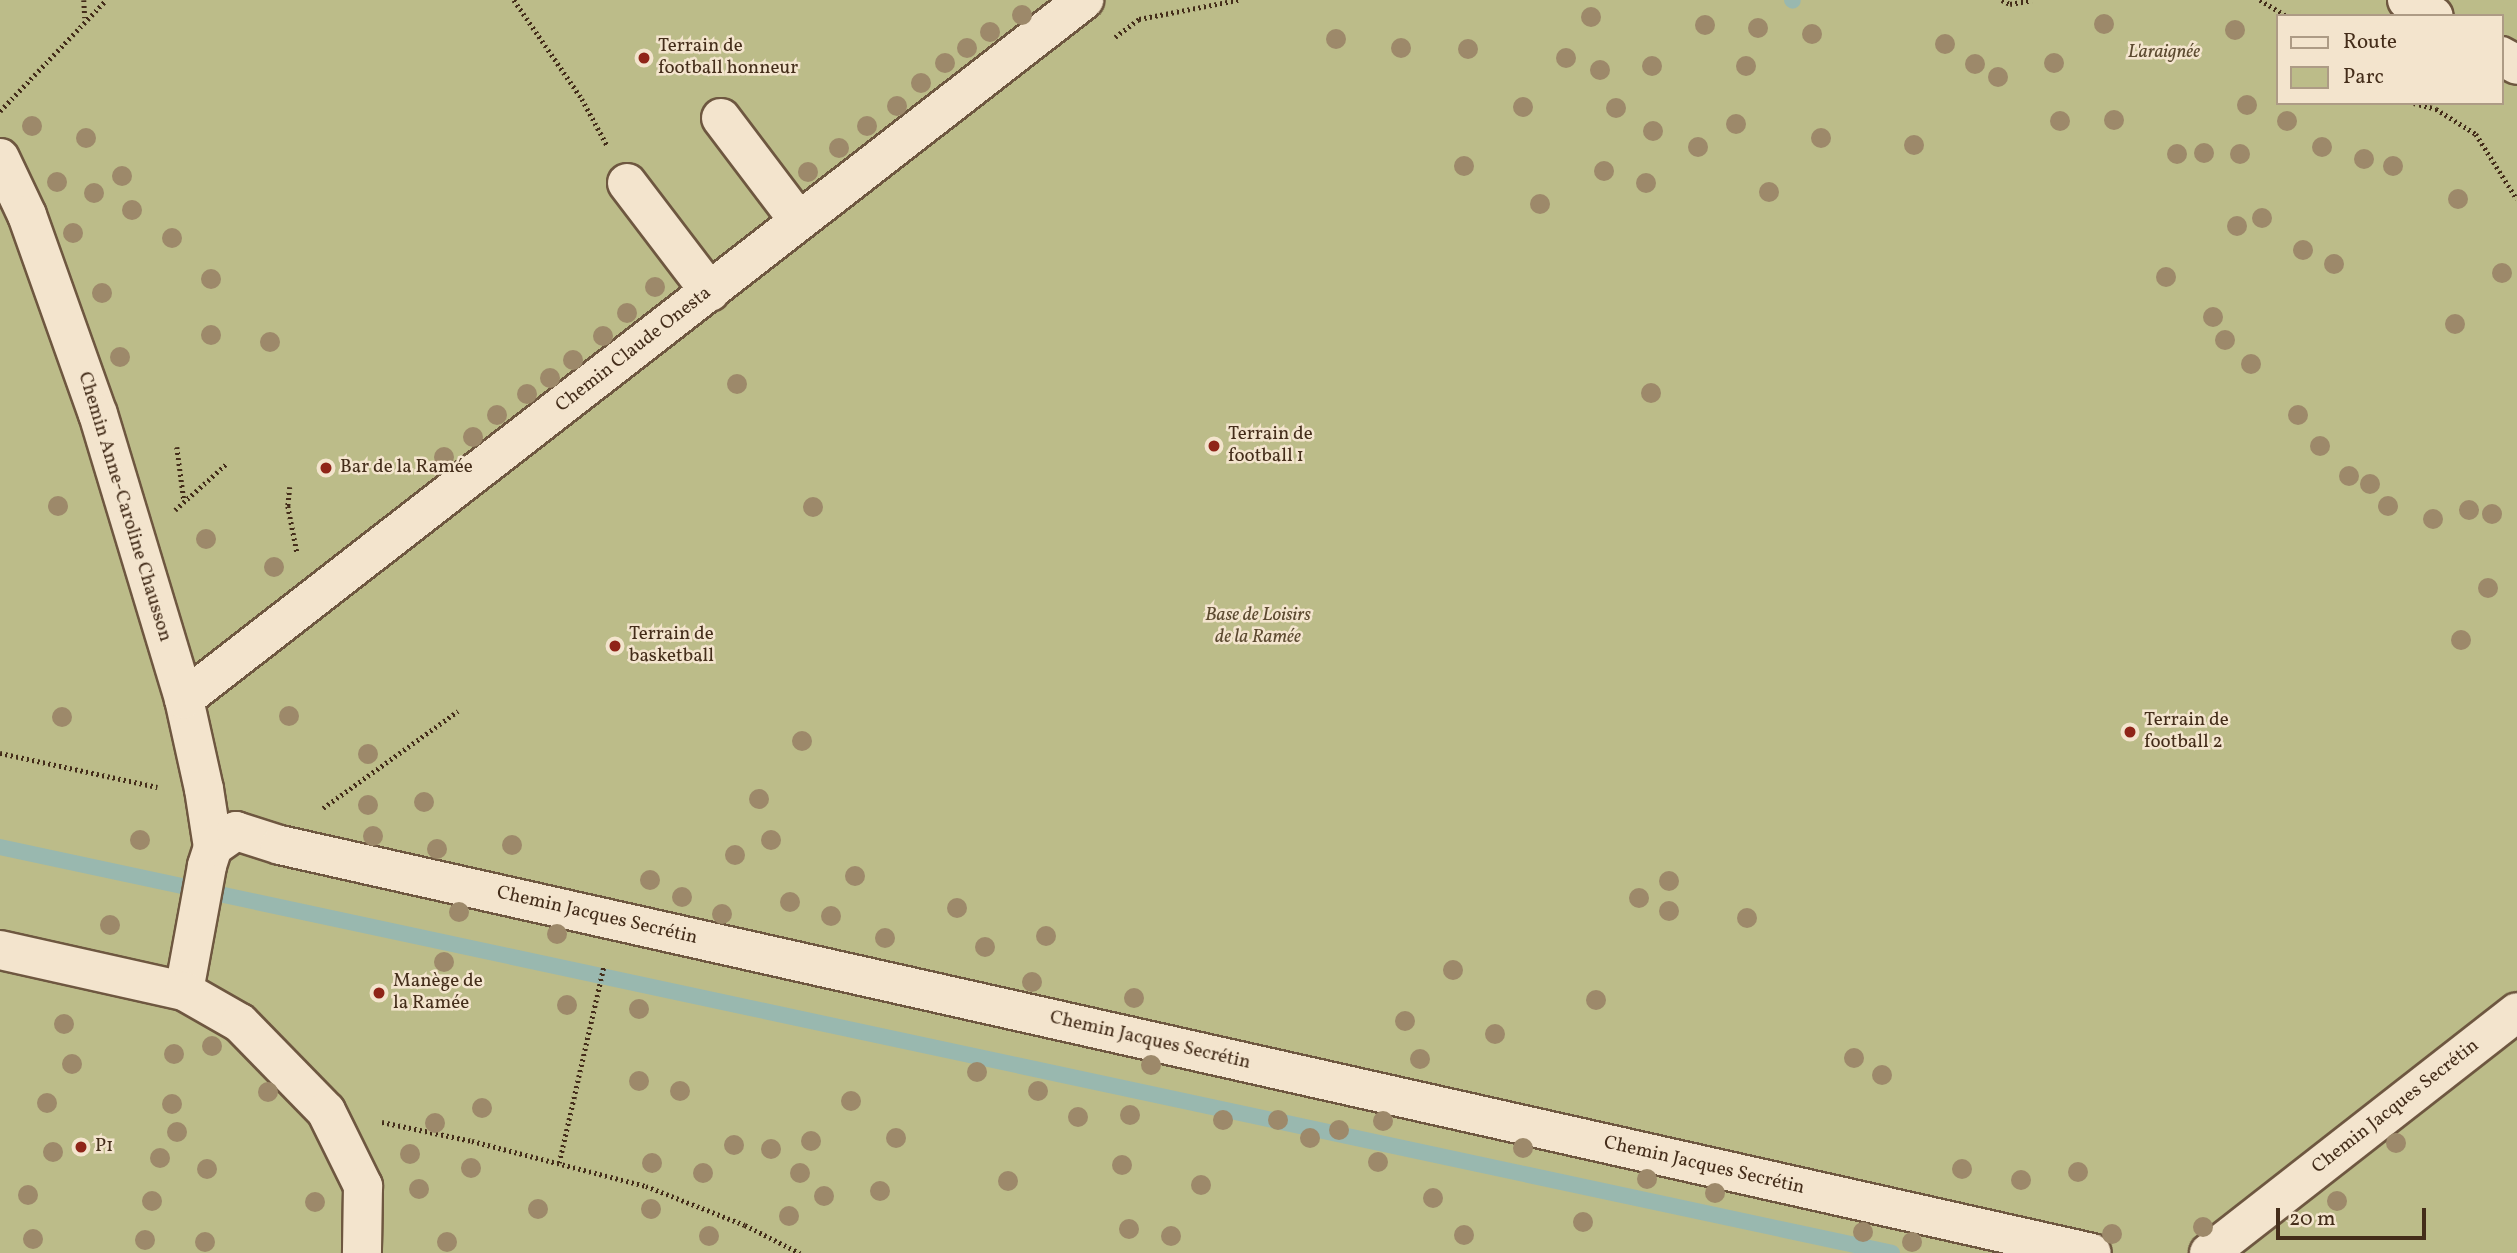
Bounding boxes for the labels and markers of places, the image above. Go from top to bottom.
place label: Terrain de football honneur [658,36,798,80]
marker: Terrain de football honneur [636,50,652,66]
place label: Terrain de football 1 [1228,424,1313,468]
marker: Terrain de football 1 [1206,438,1222,454]
place label: Bar de la Ramée [340,457,473,479]
marker: Bar de la Ramée [318,460,334,476]
place label: Terrain de basketball [629,624,714,668]
marker: Terrain de basketball [607,638,623,654]
place label: Terrain de football 2 [2144,710,2229,754]
marker: Terrain de football 2 [2122,724,2138,740]
place label: Manège de la Ramée [393,971,483,1015]
marker: Manège de la Ramée [371,985,387,1001]
place label: P1 [95,1136,113,1158]
marker: P1 [73,1139,89,1155]

